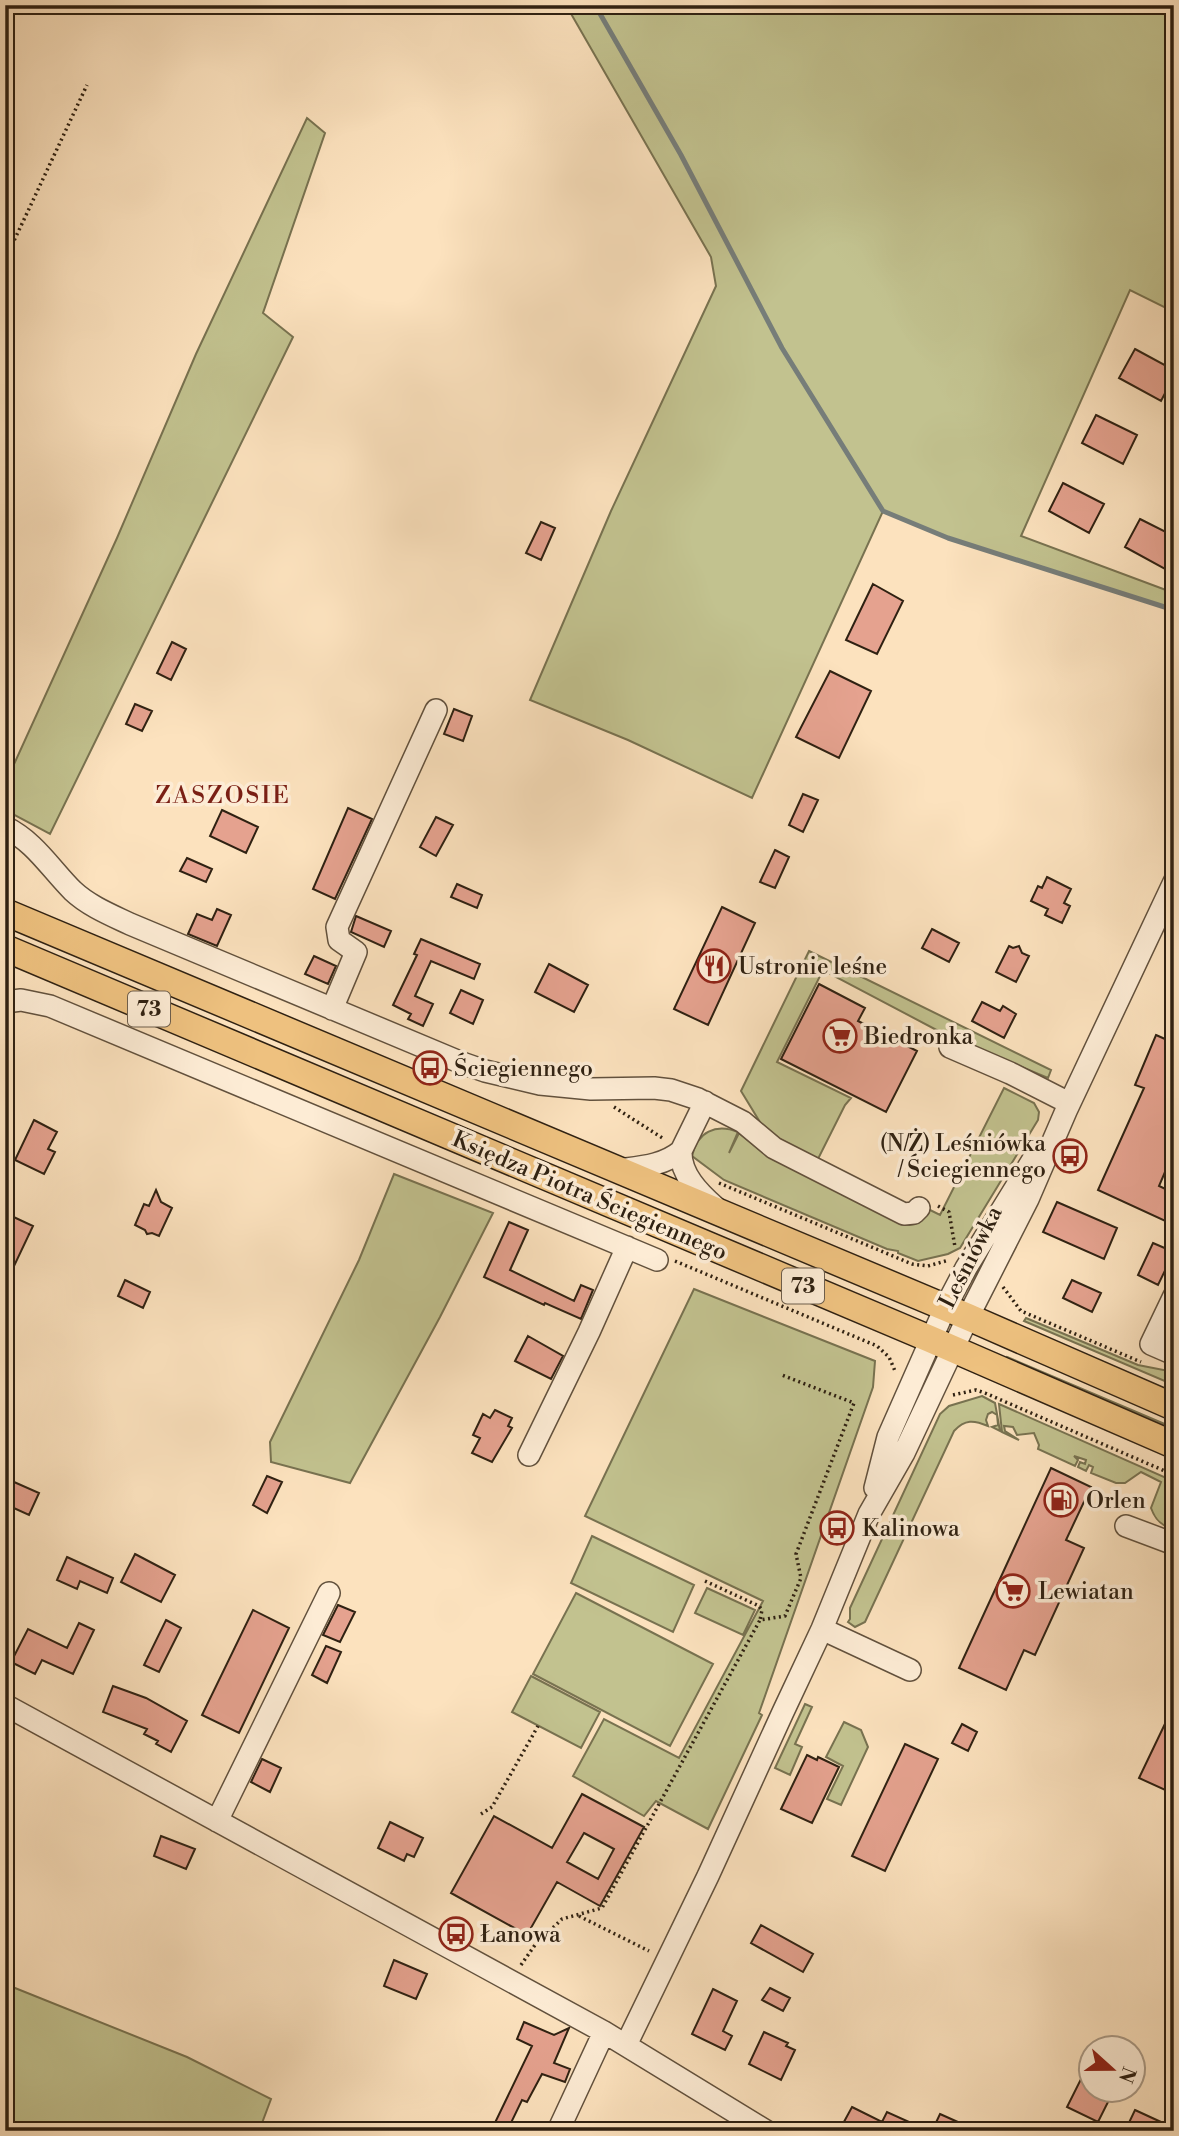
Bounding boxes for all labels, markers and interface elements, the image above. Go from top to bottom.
district label: ZASZOSIE [155,781,291,811]
restaurant icon: Ustronie leśne [695,947,733,985]
place label: Ustronie leśne [738,953,887,981]
road number: 73 [128,992,170,1026]
supermarket icon: Biedronka [821,1017,859,1055]
place label: Biedronka [863,1023,973,1051]
bus stop icon: Ściegiennego [411,1049,449,1087]
place label: Ściegiennego [454,1052,593,1083]
street label: Księdza Piotra Ściegiennego [448,1122,732,1267]
place label: (N/Ż) Leśniówka / Ściegiennego [880,1128,1046,1184]
bus stop icon: (N/Ż) Leśniówka / Ściegiennego [1051,1137,1089,1175]
street label: Leśniówka [933,1201,1009,1313]
road number: 73 [782,1268,824,1304]
fuel station icon: Orlen [1042,1481,1080,1519]
place label: Orlen [1086,1487,1146,1515]
bus stop icon: Kalinowa [818,1509,856,1547]
place label: Kalinowa [862,1515,960,1543]
supermarket icon: Lewiatan [994,1572,1032,1610]
place label: Lewiatan [1038,1578,1134,1606]
bus stop icon: Łanowa [437,1915,475,1953]
place label: Łanowa [480,1921,561,1949]
north arrow [1078,2035,1148,2104]
text: N [1113,2063,1141,2086]

